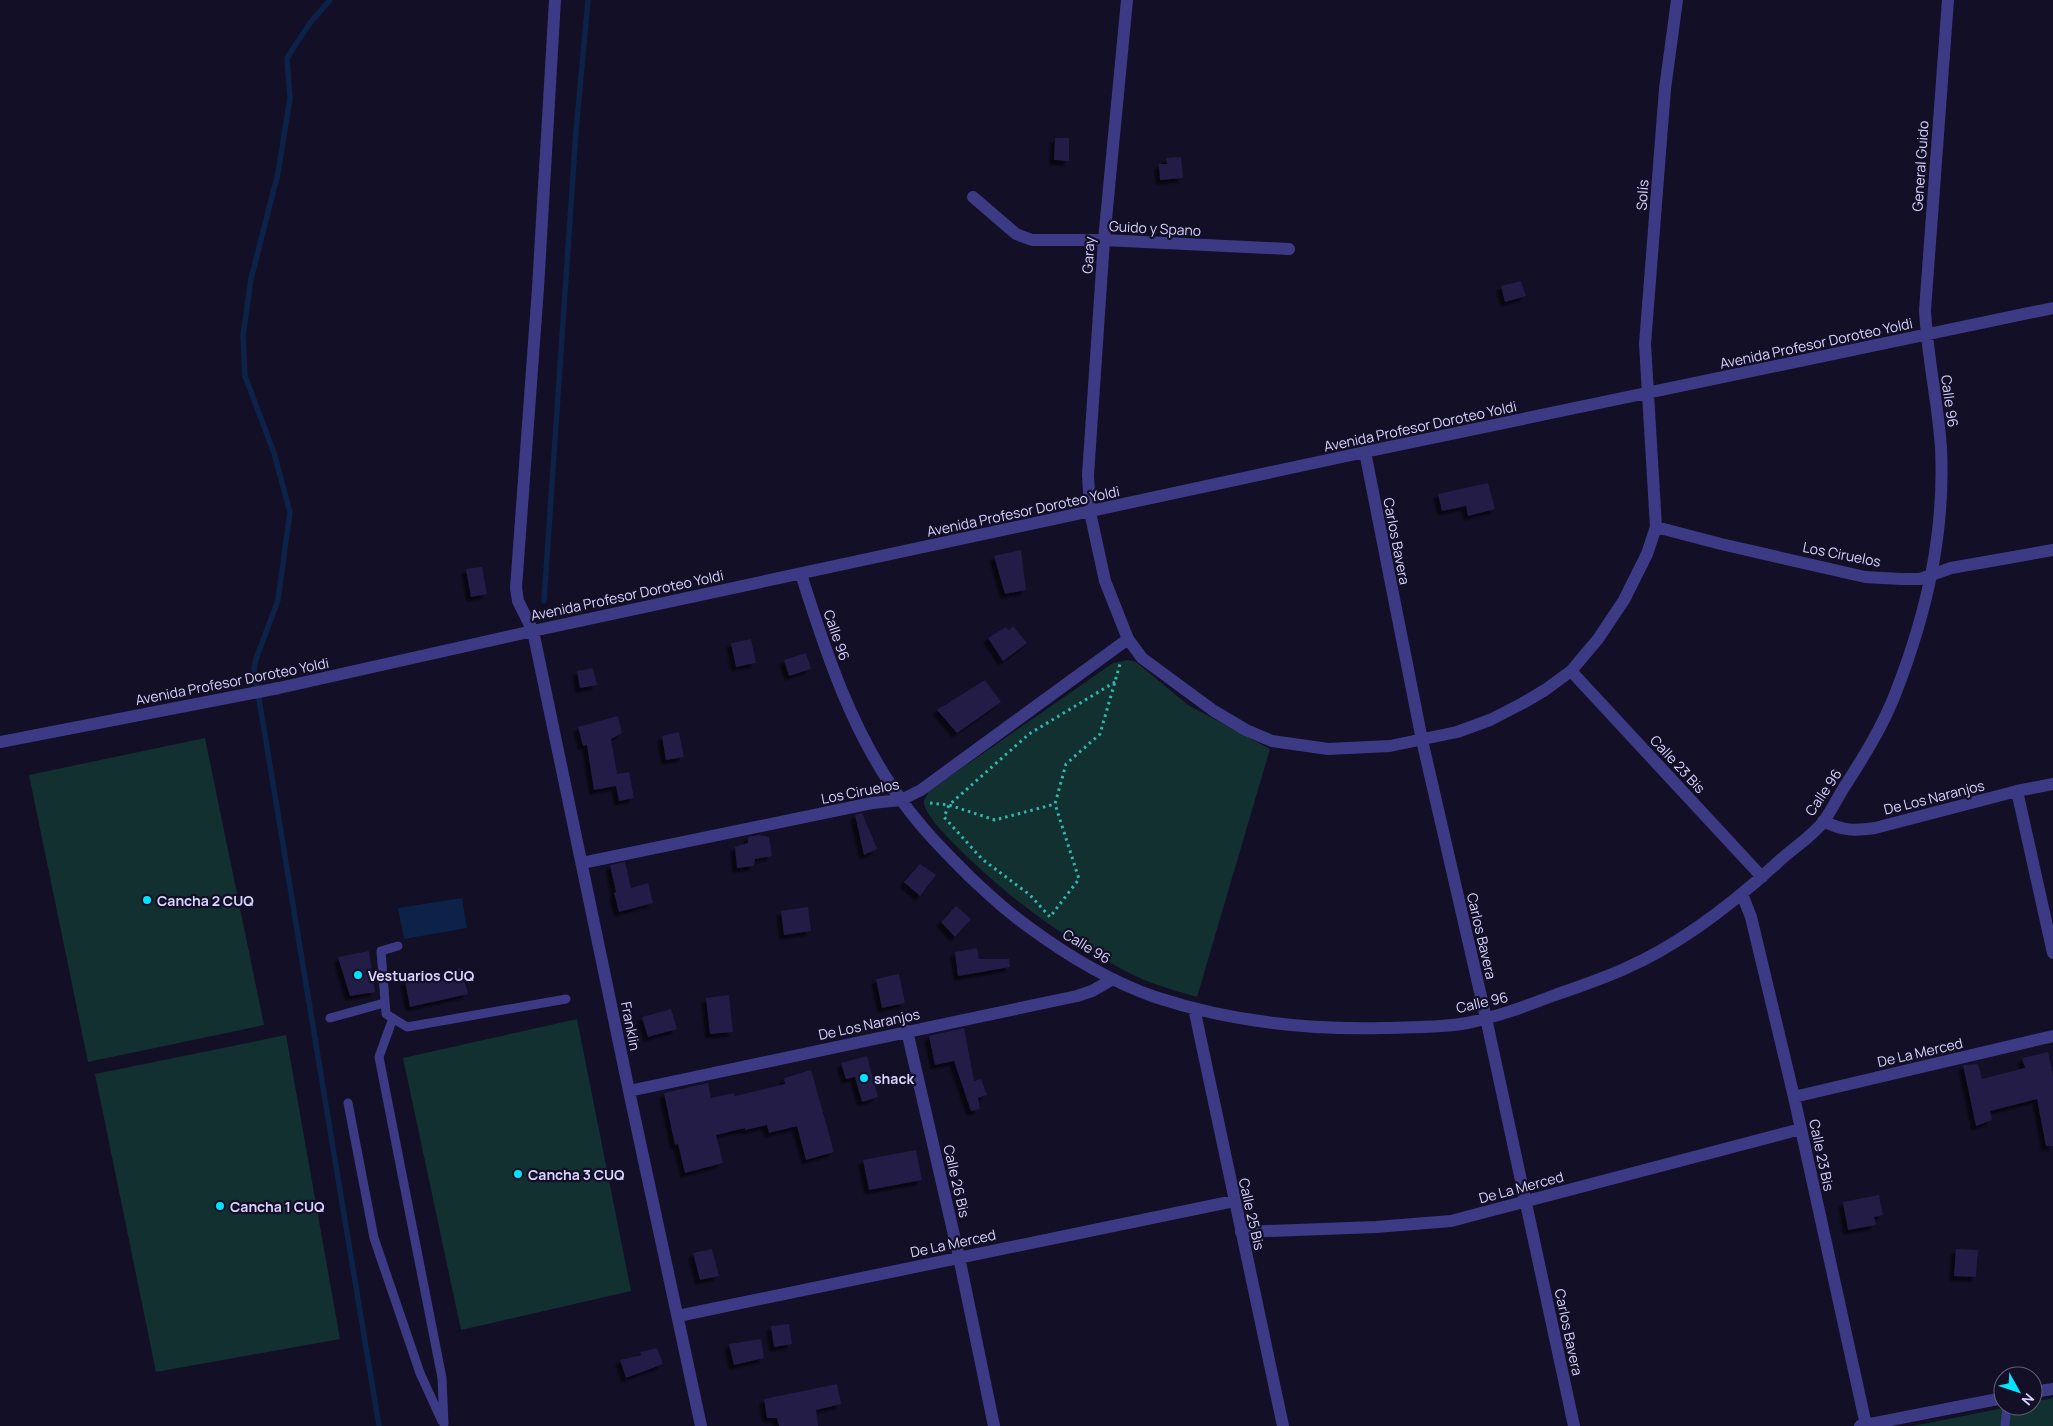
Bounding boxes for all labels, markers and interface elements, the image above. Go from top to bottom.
street label: General Guido [1907,120,1933,212]
street label: Solís [1631,179,1653,211]
street label: Guido y Spano [1108,216,1202,240]
street label: Garay [1077,235,1099,274]
street label: Avenida Profesor Doroteo Yoldi [1718,313,1914,373]
street label: Calle 96 [1937,374,1963,428]
street label: Avenida Profesor Doroteo Yoldi [1322,396,1518,456]
street label: Avenida Profesor Doroteo Yoldi [925,481,1121,541]
street label: Carlos Bavera [1379,496,1415,586]
street label: Los Ciruelos [1801,537,1883,571]
street label: Avenida Profesor Doroteo Yoldi [529,565,725,625]
street label: Calle 96 [819,607,855,663]
street label: Avenida Profesor Doroteo Yoldi [134,653,330,709]
street label: Calle 23 Bis [1646,731,1710,797]
street label: Calle 96 [1800,765,1846,819]
street label: Los Ciruelos [819,774,901,808]
street label: De Los Naranjos [1882,775,1986,819]
place label: Cancha 2 CUQ [157,891,254,910]
street label: Carlos Bavera [1463,891,1501,981]
marker: Cancha 2 CUQ [141,894,153,906]
street label: Calle 96 [1060,924,1114,968]
place label: Vestuarios CUQ [368,966,475,985]
marker: Vestuarios CUQ [352,969,364,981]
street label: Calle 96 [1454,987,1510,1017]
street label: Franklin [617,1000,645,1052]
street label: De Los Naranjos [817,1004,921,1044]
street label: De La Merced [1875,1033,1965,1071]
place label: shack [874,1069,914,1088]
marker: shack [858,1072,870,1084]
street label: Calle 23 Bis [1805,1117,1839,1193]
street label: Calle 26 Bis [939,1143,975,1219]
place label: Cancha 3 CUQ [528,1165,625,1184]
street label: De La Merced [1477,1167,1565,1207]
marker: Cancha 3 CUQ [512,1168,524,1180]
street label: Calle 25 Bis [1234,1176,1270,1252]
place label: Cancha 1 CUQ [230,1197,325,1216]
marker: Cancha 1 CUQ [214,1200,226,1212]
street label: De La Merced [908,1225,998,1261]
street label: Carlos Bavera [1551,1287,1587,1377]
north arrow [1993,1366,2043,1416]
text: N [2018,1390,2039,1410]

